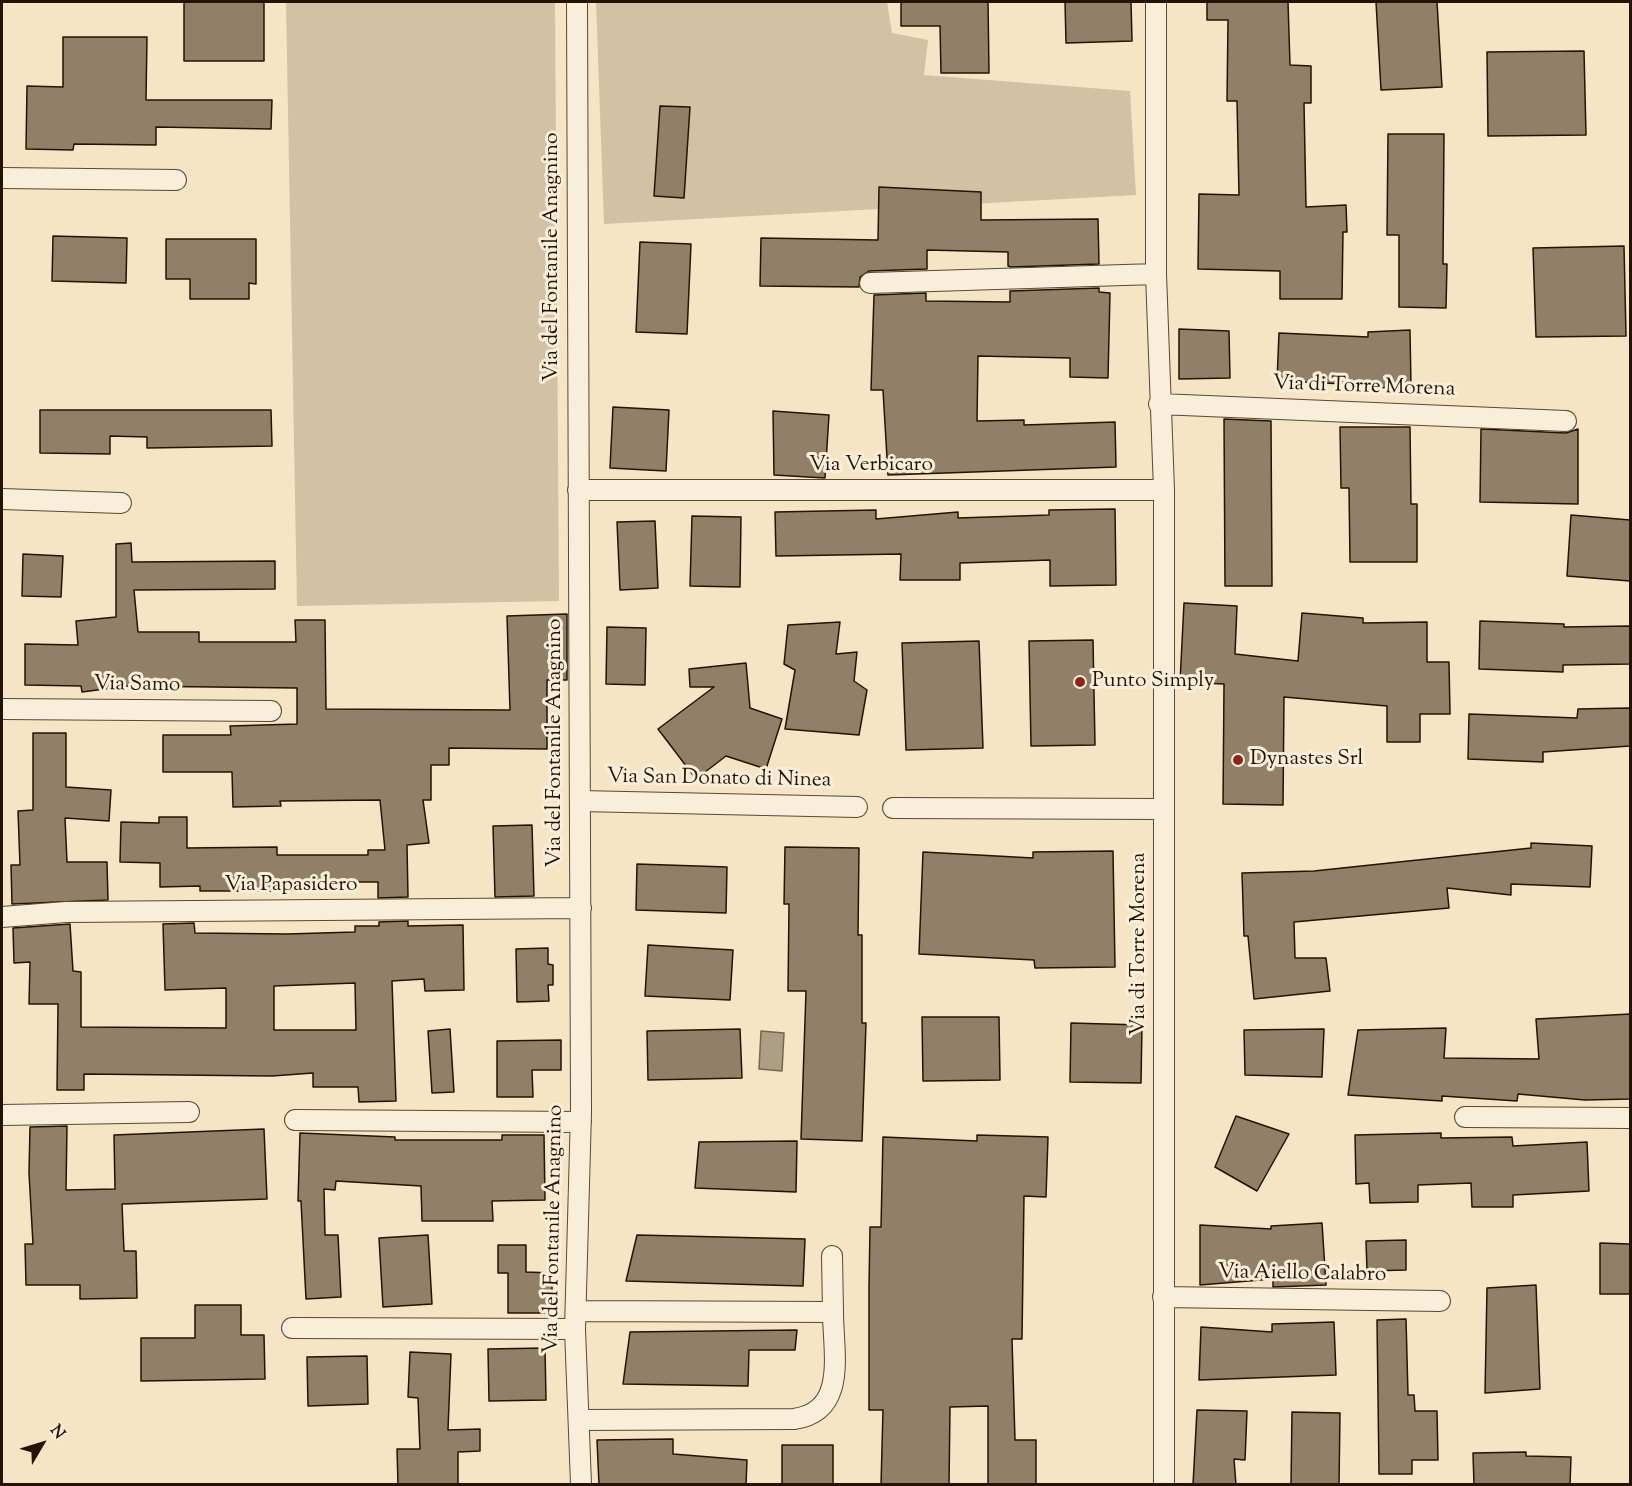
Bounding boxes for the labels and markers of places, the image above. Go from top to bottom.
place label: Punto Simply [1092,669,1214,695]
marker: Punto Simply [1073,675,1087,689]
place label: Dynastes Srl [1250,747,1363,773]
marker: Dynastes Srl [1231,753,1245,767]

